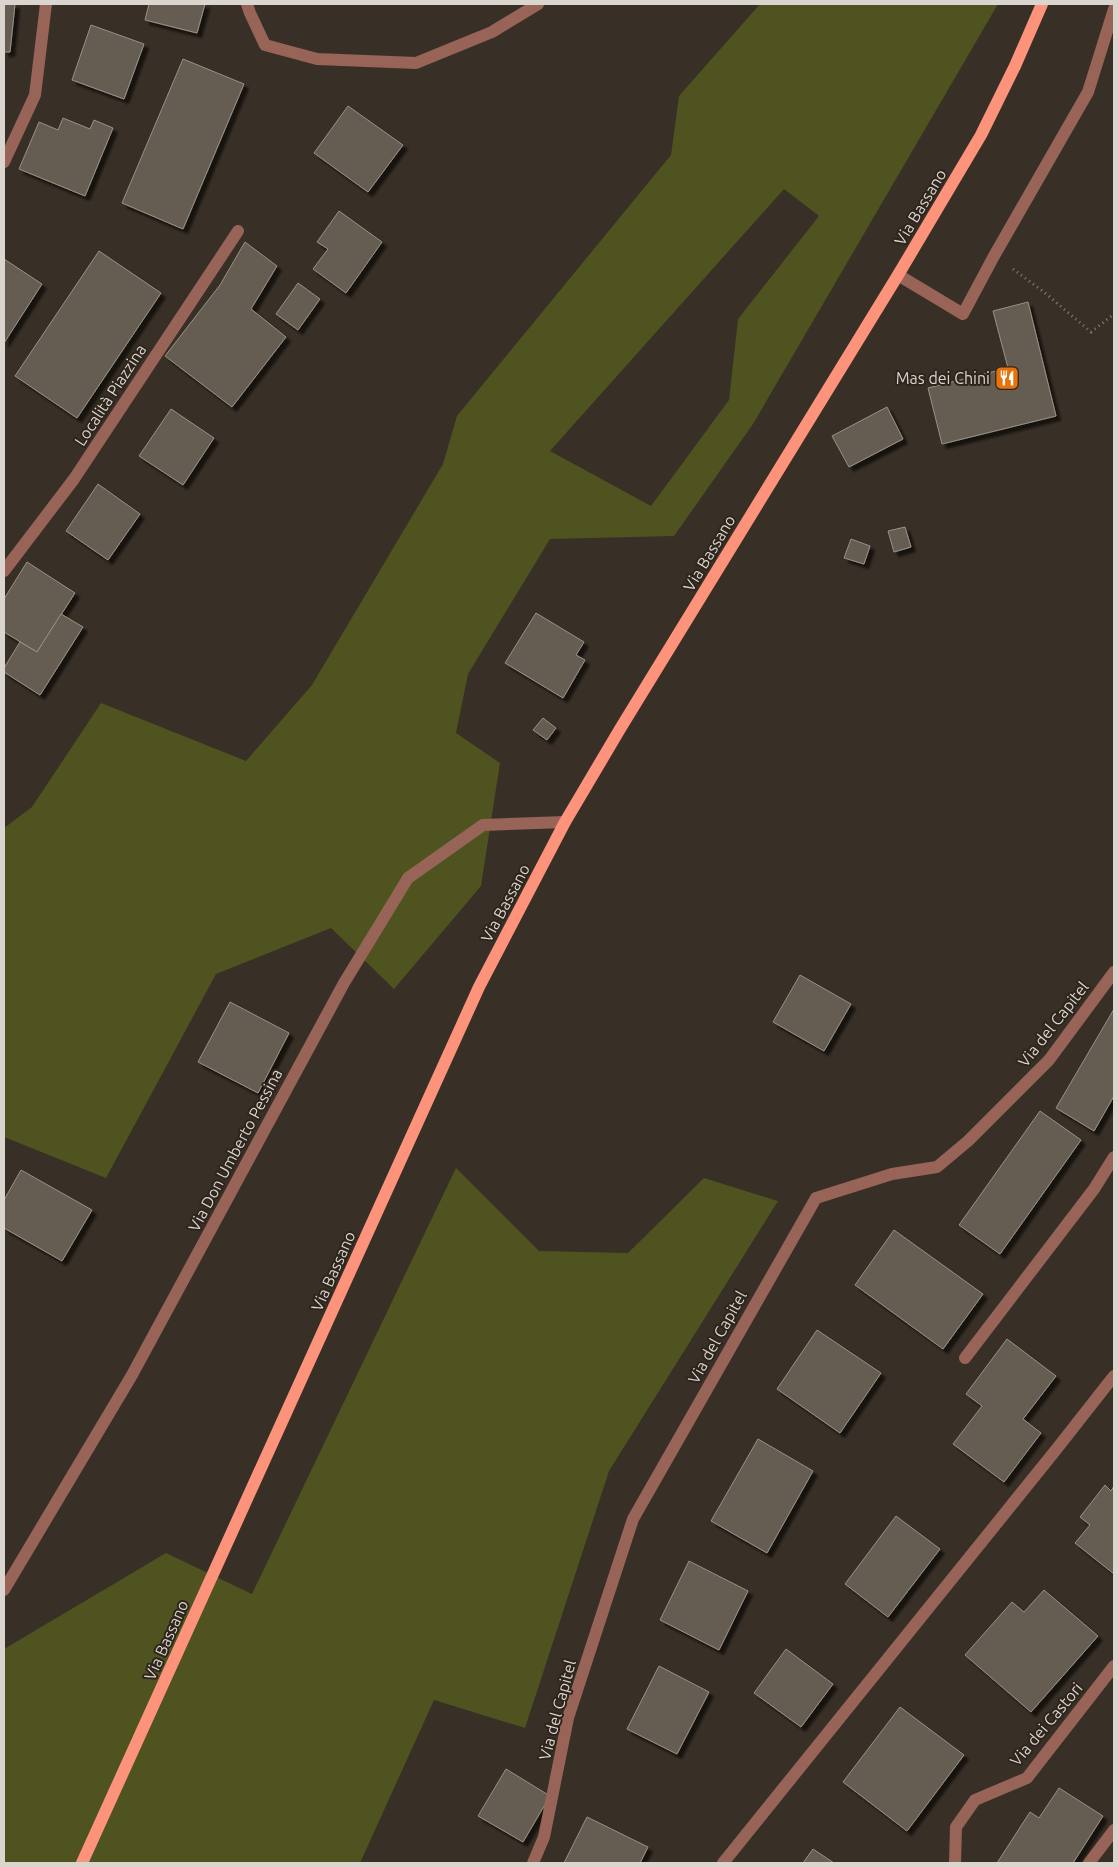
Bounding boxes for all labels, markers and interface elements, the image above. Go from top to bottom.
street label: Via Bassano [890,166,950,248]
street label: Località Piazzina [71,341,149,449]
restaurant icon: Mas dei Chini [994,365,1020,391]
place label: Mas dei Chini [896,369,990,387]
street label: Via Bassano [679,512,739,594]
street label: Via Bassano [477,861,533,945]
street label: Via del Capitel [1014,978,1092,1070]
street label: Via Don Umberto Pessina [184,1066,286,1234]
street label: Via Bassano [307,1228,359,1314]
street label: Via del Capitel [684,1288,750,1386]
street label: Via Bassano [140,1597,192,1683]
street label: Via del Capitel [535,1658,579,1762]
street label: Via dei Castori [1006,1679,1086,1769]

